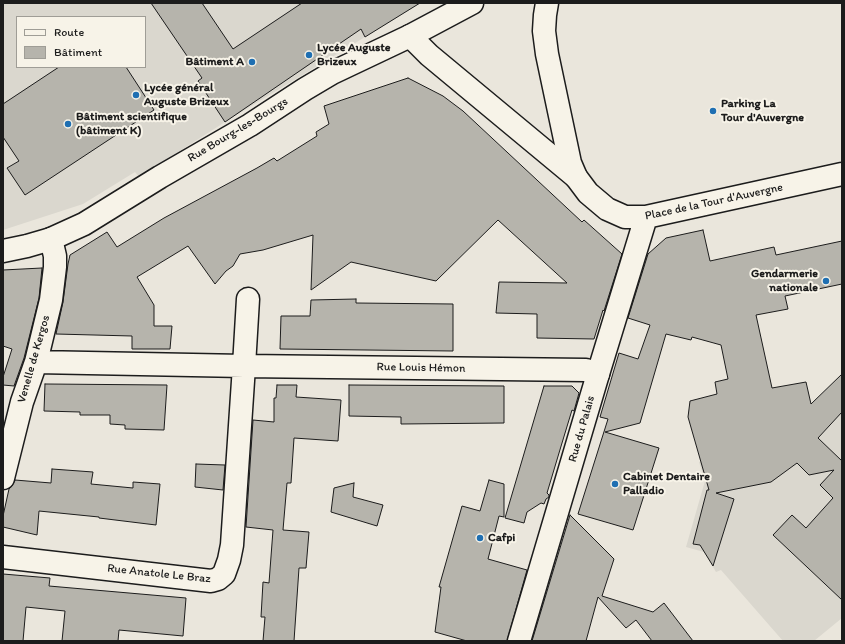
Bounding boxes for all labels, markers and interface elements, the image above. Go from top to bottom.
legend [16,16,146,68]
text: Route [54,25,84,39]
place label: Lycée Auguste Brizeux [317,41,391,69]
text: Bâtiment [54,45,102,59]
marker: Lycée Auguste Brizeux [304,50,314,60]
place label: Bâtiment A [185,55,244,69]
marker: Bâtiment A [247,57,257,67]
place label: Lycée général Auguste Brizeux [144,81,229,109]
marker: Lycée général Auguste Brizeux [131,90,141,100]
street label: Rue Bourg-les-Bourgs [185,94,291,166]
place label: Parking La Tour d'Auvergne [721,97,804,125]
marker: Parking La Tour d'Auvergne [708,106,718,116]
place label: Bâtiment scientifique (bâtiment K) [76,110,187,138]
marker: Bâtiment scientifique (bâtiment K) [63,119,73,129]
street label: Place de la Tour d'Auvergne [644,180,784,224]
place label: Gendarmerie nationale [751,267,818,295]
marker: Gendarmerie nationale [821,276,831,286]
street label: Venelle de Kergos [15,313,53,405]
street label: Rue Louis Hémon [377,360,465,376]
street label: Rue du Palais [566,394,598,464]
place label: Cabinet Dentaire Palladio [623,470,710,498]
marker: Cabinet Dentaire Palladio [610,479,620,489]
place label: Cafpi [488,531,515,545]
marker: Cafpi [475,533,485,543]
street label: Rue Anatole Le Braz [106,561,212,587]

